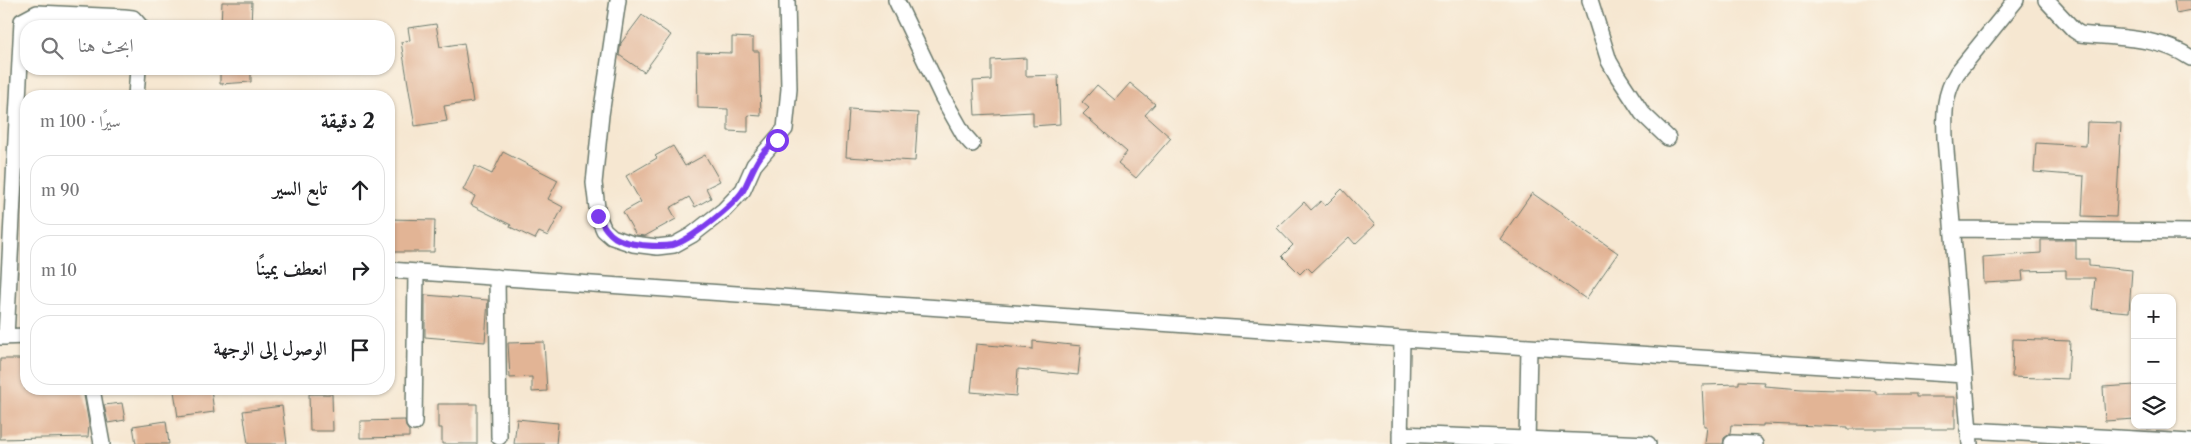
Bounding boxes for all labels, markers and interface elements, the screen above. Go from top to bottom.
search box [20,20,395,75]
icon: search [38,34,66,62]
text: ابحث هنا [78,34,134,57]
text: 2 دقيقة [321,108,375,133]
text: سيرًا · 100 m [40,111,121,131]
route start [766,129,789,152]
icon: ahead [346,176,374,204]
text: تابع السير [273,177,327,200]
text: 90 m [41,180,80,200]
route end [587,205,610,228]
icon: right [346,256,374,284]
text: انعطف يمينًا [256,257,327,280]
text: 10 m [41,260,77,280]
map controls [2131,294,2176,429]
button: + [2131,294,2176,339]
icon: arrive [346,336,374,364]
text: الوصول إلى الوجهة [213,337,327,360]
button: − [2131,339,2176,384]
button: layers [2131,384,2176,429]

